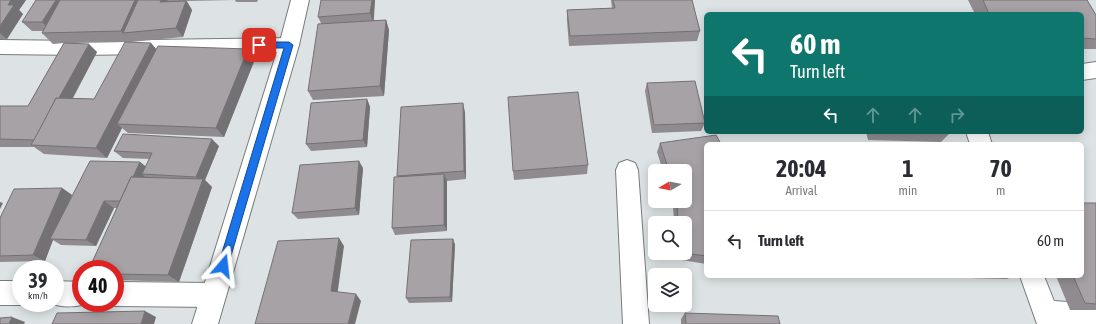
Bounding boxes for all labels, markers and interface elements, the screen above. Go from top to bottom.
pin [242,28,276,62]
icon: left [724,28,776,80]
text: 60 m [790,28,840,60]
icon: arrive [248,34,270,56]
text: Turn left [790,61,845,82]
icon: left [820,104,842,126]
icon: ahead [862,104,884,126]
icon: ahead [904,104,926,126]
icon: right [946,104,968,126]
text: 20:04 [776,155,826,182]
text: 1 [902,155,914,182]
text: 70 [989,155,1012,182]
north arrow [648,164,692,208]
map controls [648,164,692,312]
text: Arrival [785,183,817,198]
text: min [899,183,917,198]
text: m [996,183,1005,198]
button: search [648,216,692,260]
icon: left [724,230,746,252]
text: Turn left [758,232,804,249]
text: 60 m [1037,232,1064,249]
position arrow [202,245,244,287]
speed limit sign: 40 [72,260,124,312]
button: layers [648,268,692,312]
text: 39 [29,269,47,292]
text: km/h [28,290,48,301]

